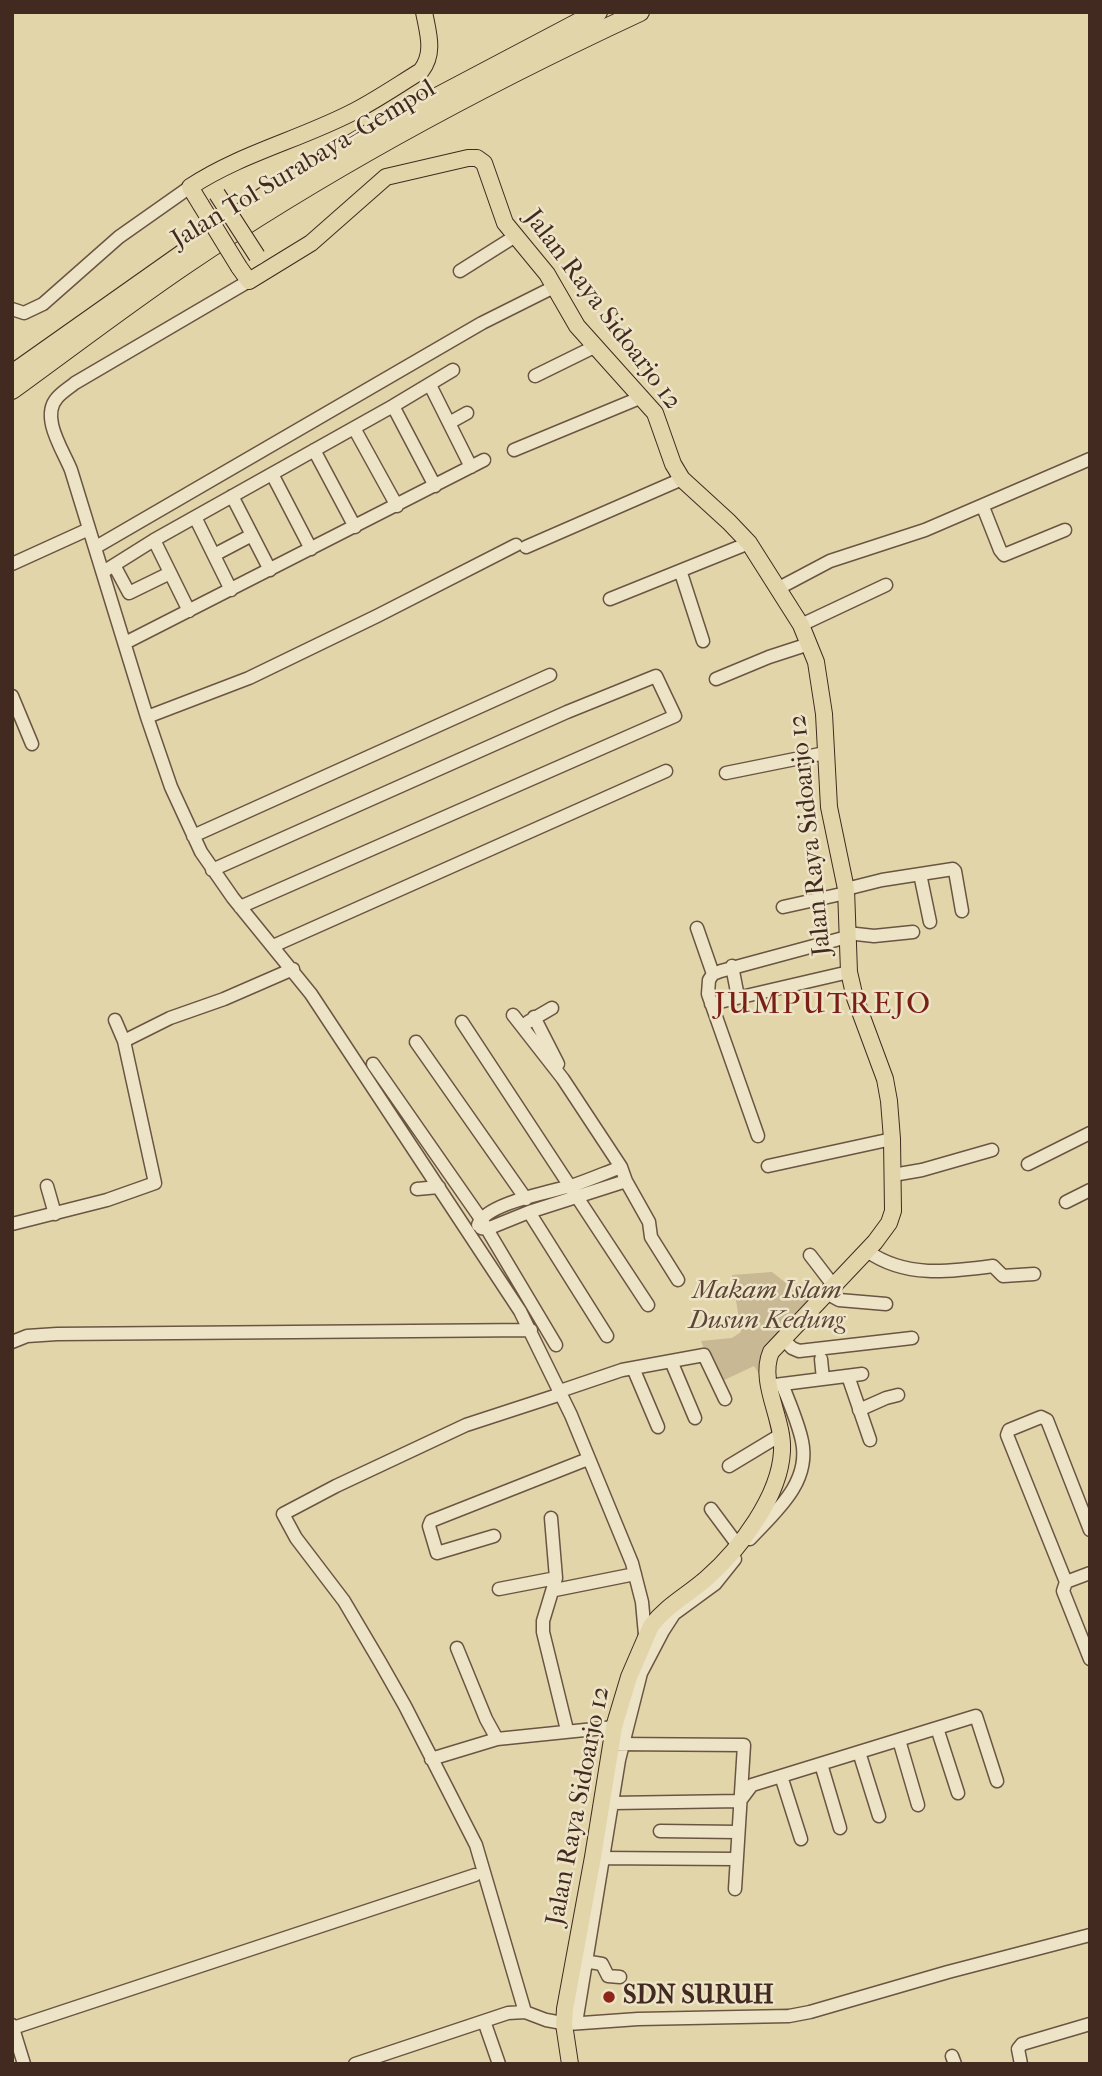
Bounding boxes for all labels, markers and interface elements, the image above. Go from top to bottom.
street label: Jalan Tol Surabaya–Gempol [166,74,442,256]
street label: Jalan Raya Sidoarjo 12 [516,204,688,416]
street label: Jalan Raya Sidoarjo 12 [783,713,839,957]
district label: JUMPUTREJO [715,988,931,1024]
park label: Makam Islam Dusun Kedung [689,1276,845,1338]
street label: Jalan Raya Sidoarjo 12 [541,1684,617,1928]
place label: SDN SURUH [623,1981,774,2013]
marker: SDN SURUH [601,1989,617,2005]

